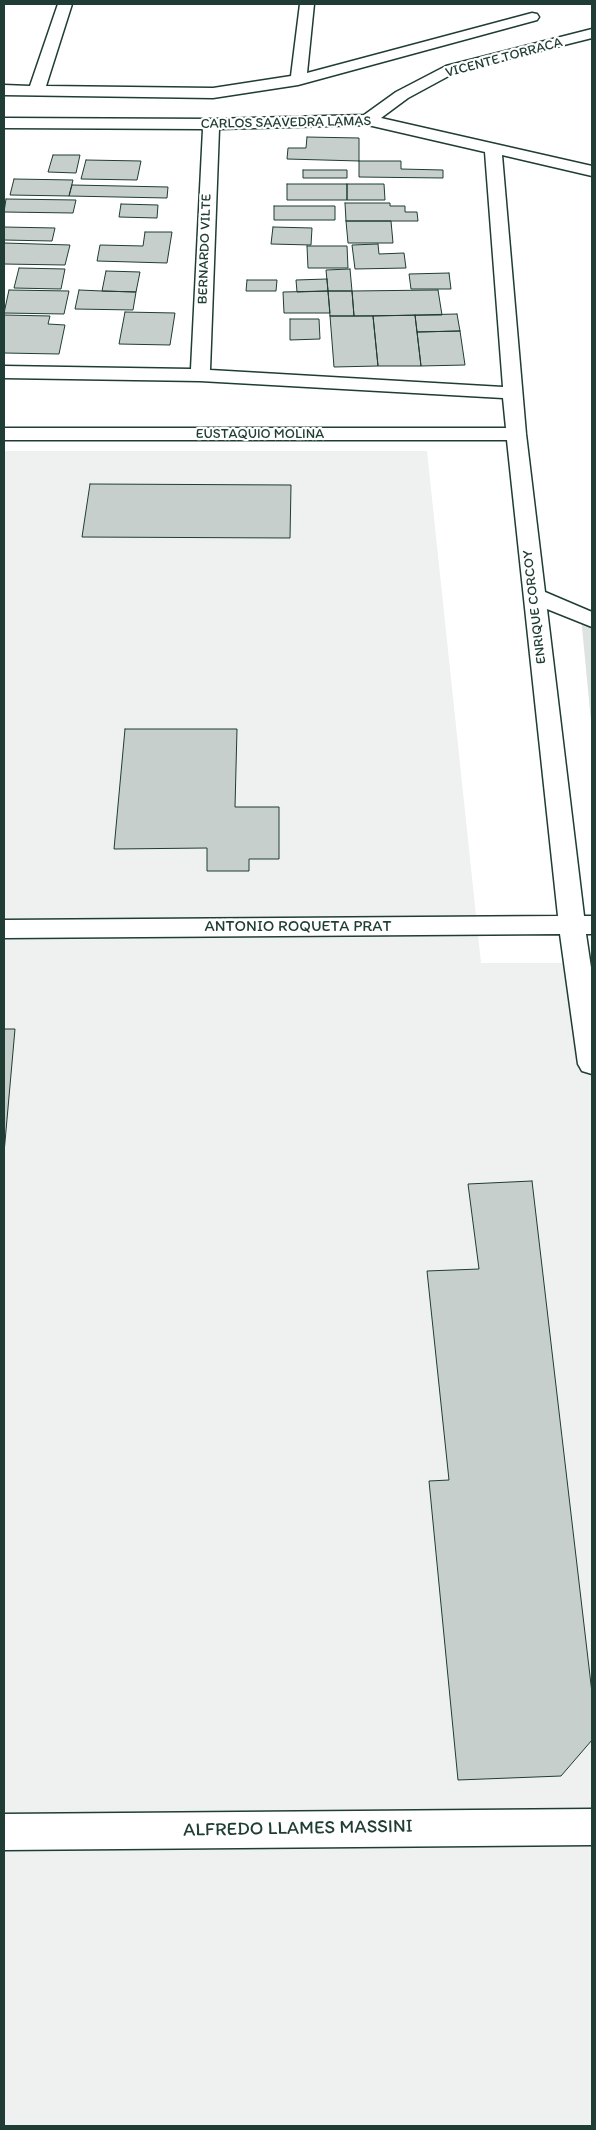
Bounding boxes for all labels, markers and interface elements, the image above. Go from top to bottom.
street label: VICENTE TORRACA [444,34,564,82]
street label: CARLOS SAAVEDRA LAMAS [201,113,371,133]
street label: BERNARDO VILTE [195,193,215,305]
street label: EUSTAQUIO MOLINA [196,426,324,442]
street label: ENRIQUE CORCOY [520,549,550,665]
street label: ANTONIO ROQUETA PRAT [205,917,391,937]
street label: ALFREDO LLAMES MASSINI [183,1816,413,1842]

